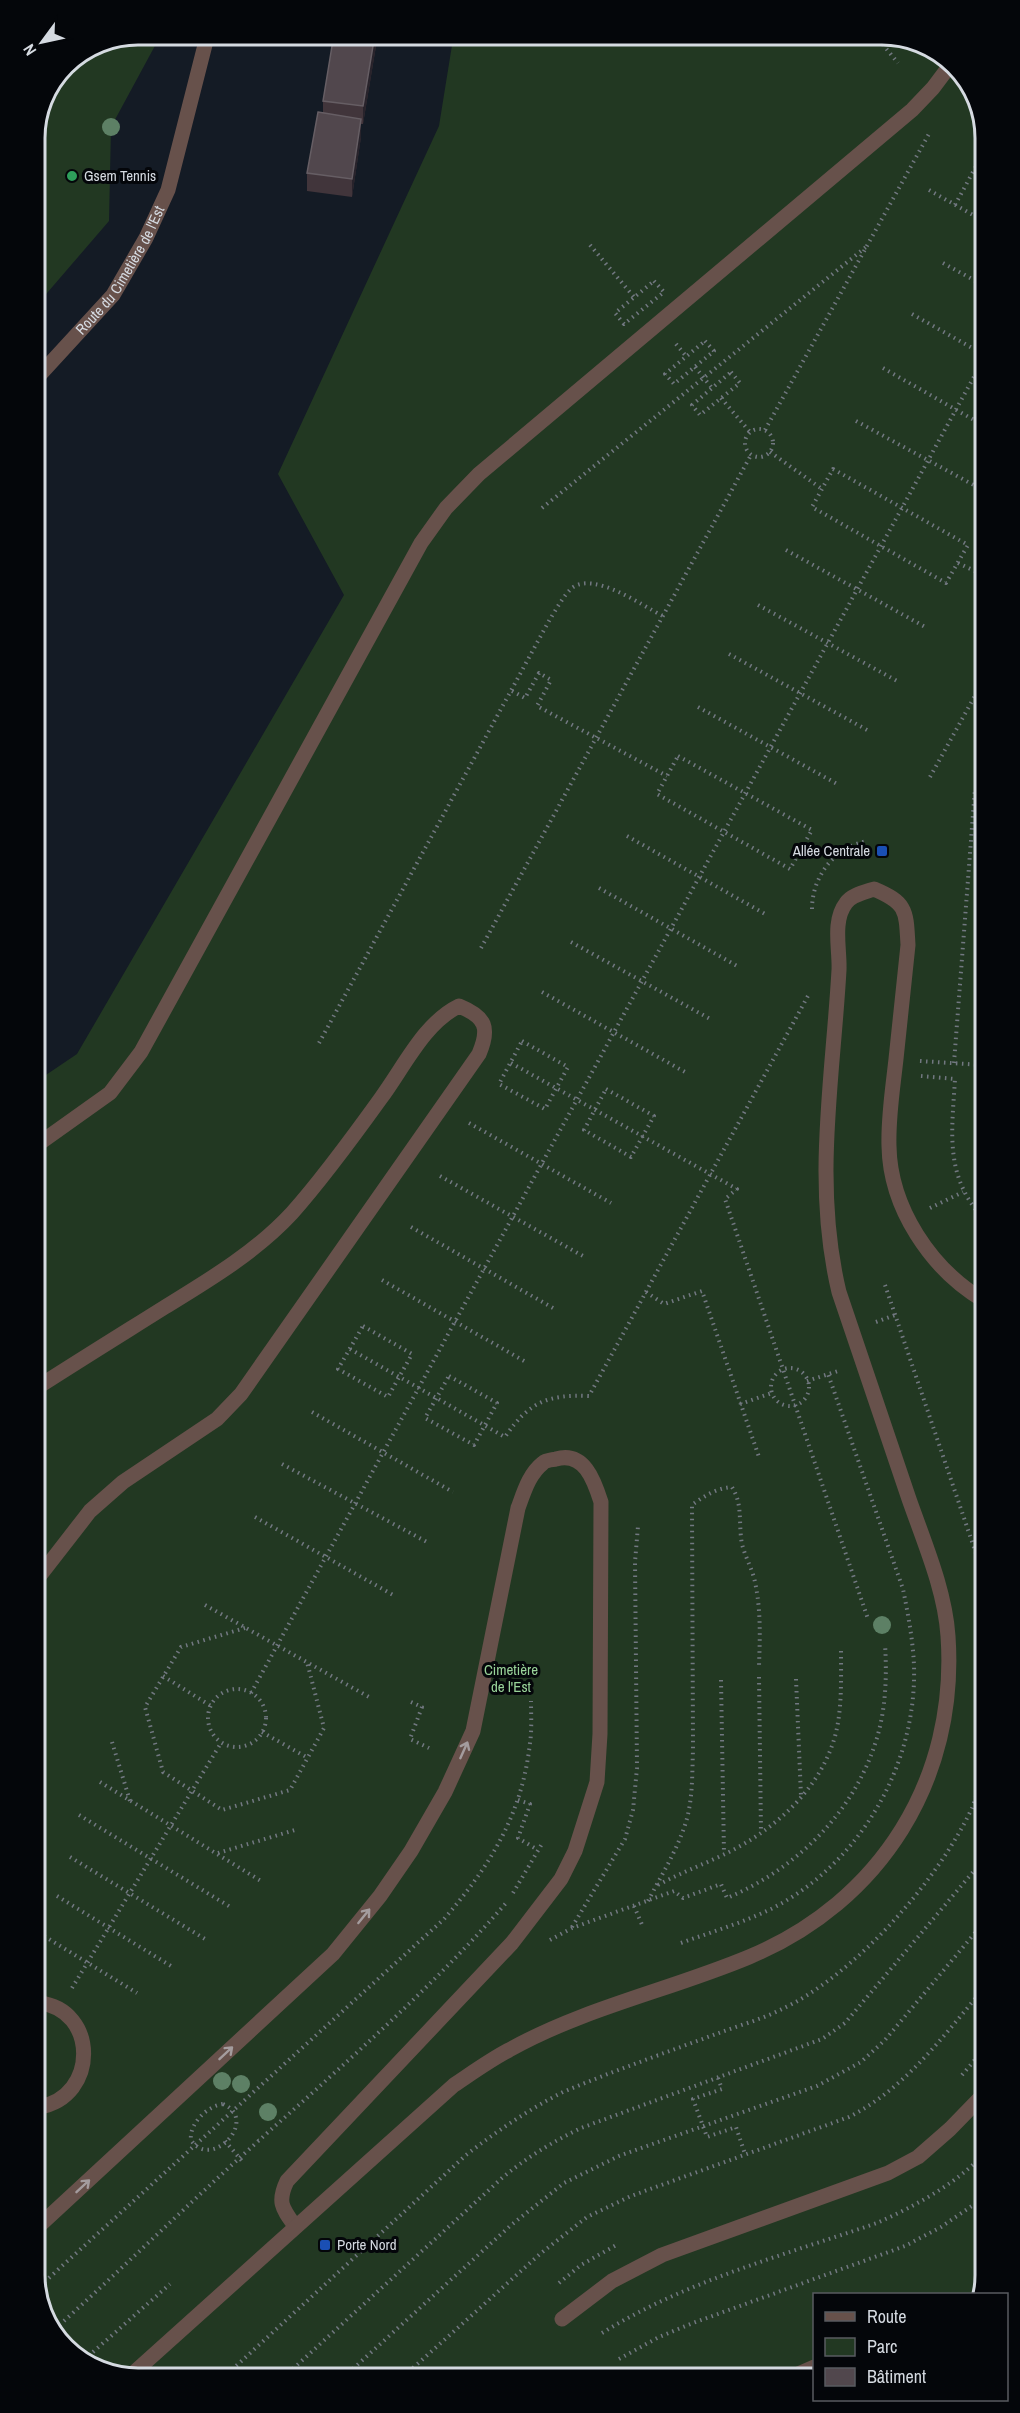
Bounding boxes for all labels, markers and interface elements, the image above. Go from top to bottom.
north arrow [12,12,72,72]
text: N [18,40,41,60]
place label: Gsem Tennis [84,165,156,186]
marker: Gsem Tennis [65,169,79,183]
street label: Route du Cimetière de l'Est [71,202,170,339]
place label: Allée Centrale [792,840,870,861]
marker: Allée Centrale [875,844,889,858]
park label: Cimetière de l'Est [484,1659,538,1697]
one-way arrow [459,1741,471,1759]
one-way arrow [357,1908,370,1924]
one-way arrow [218,2046,233,2060]
one-way arrow [75,2178,90,2193]
place label: Porte Nord [337,2234,396,2255]
marker: Porte Nord [318,2238,332,2252]
legend [813,2293,1008,2401]
text: Route [867,2304,906,2329]
text: Parc [867,2334,897,2359]
text: Bâtiment [867,2364,926,2389]

